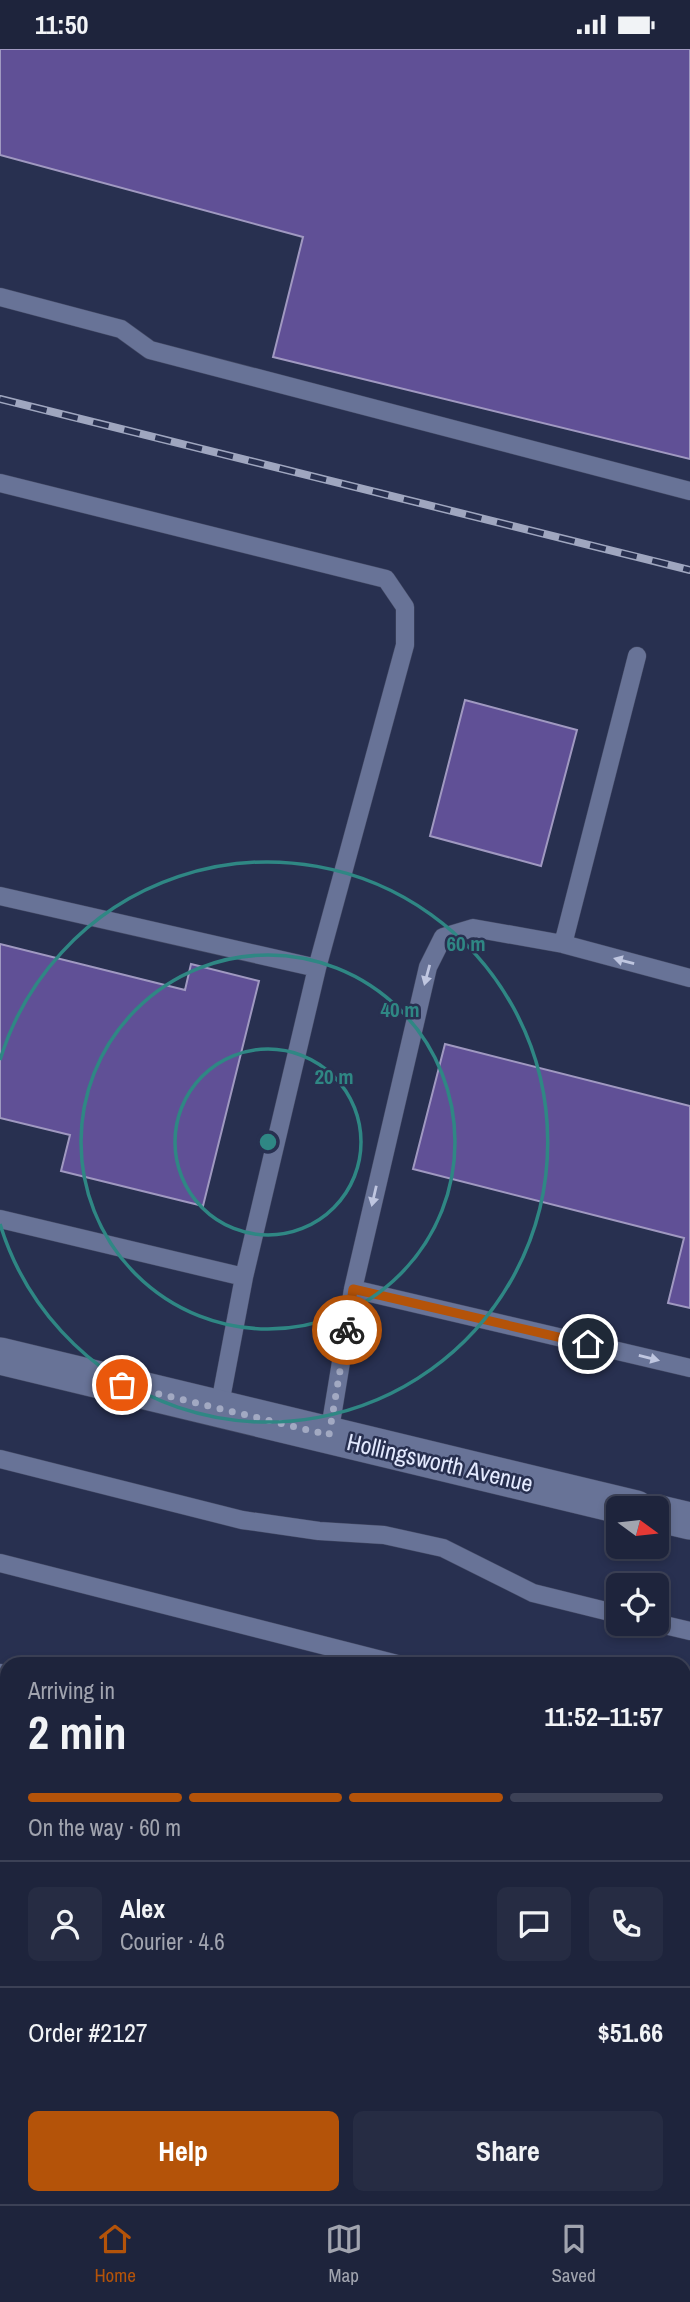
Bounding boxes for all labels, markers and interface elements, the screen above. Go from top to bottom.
text: 11:50 [35,7,88,42]
text: 60 m [446,929,486,958]
one-way arrow [613,955,634,965]
one-way arrow [421,964,432,986]
text: 40 m [380,995,420,1024]
text: 20 m [314,1062,354,1091]
centre of rings [256,1130,280,1154]
one-way arrow [369,1185,380,1207]
courier [312,1295,382,1365]
icon: bike [328,1311,366,1349]
pin [558,1314,618,1374]
icon: home [569,1325,607,1363]
one-way arrow [638,1353,660,1364]
pin [92,1355,152,1415]
icon: bag [103,1366,141,1404]
street label: Hollingsworth Avenue [344,1425,536,1499]
north arrow [606,1496,668,1559]
map controls [606,1496,669,1636]
button: locate [606,1573,669,1636]
text: Arriving in [28,1675,115,1706]
text: 11:52–11:57 [544,1699,663,1734]
text: 2 min [28,1701,127,1763]
text: On the way · 60 m [28,1812,181,1843]
button: person [28,1887,102,1961]
button: chat [497,1887,571,1961]
button: phone [589,1887,663,1961]
text: Alex [120,1891,165,1926]
text: Courier · 4.6 [120,1926,225,1957]
text: Order #2127 [28,2015,148,2050]
text: $51.66 [598,2015,663,2050]
button: Help [28,2111,339,2191]
button: Share [353,2111,663,2191]
tab: Home [94,2220,136,2288]
tab: Map [325,2220,363,2288]
tab: Saved [551,2220,596,2288]

